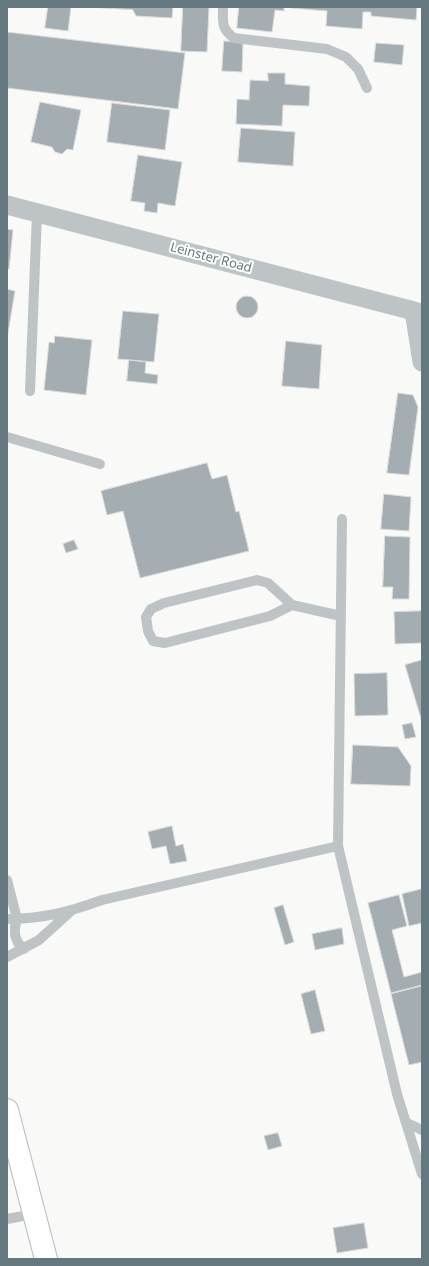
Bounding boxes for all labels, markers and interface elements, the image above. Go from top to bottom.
street label: Leinster Road [169,240,253,276]

